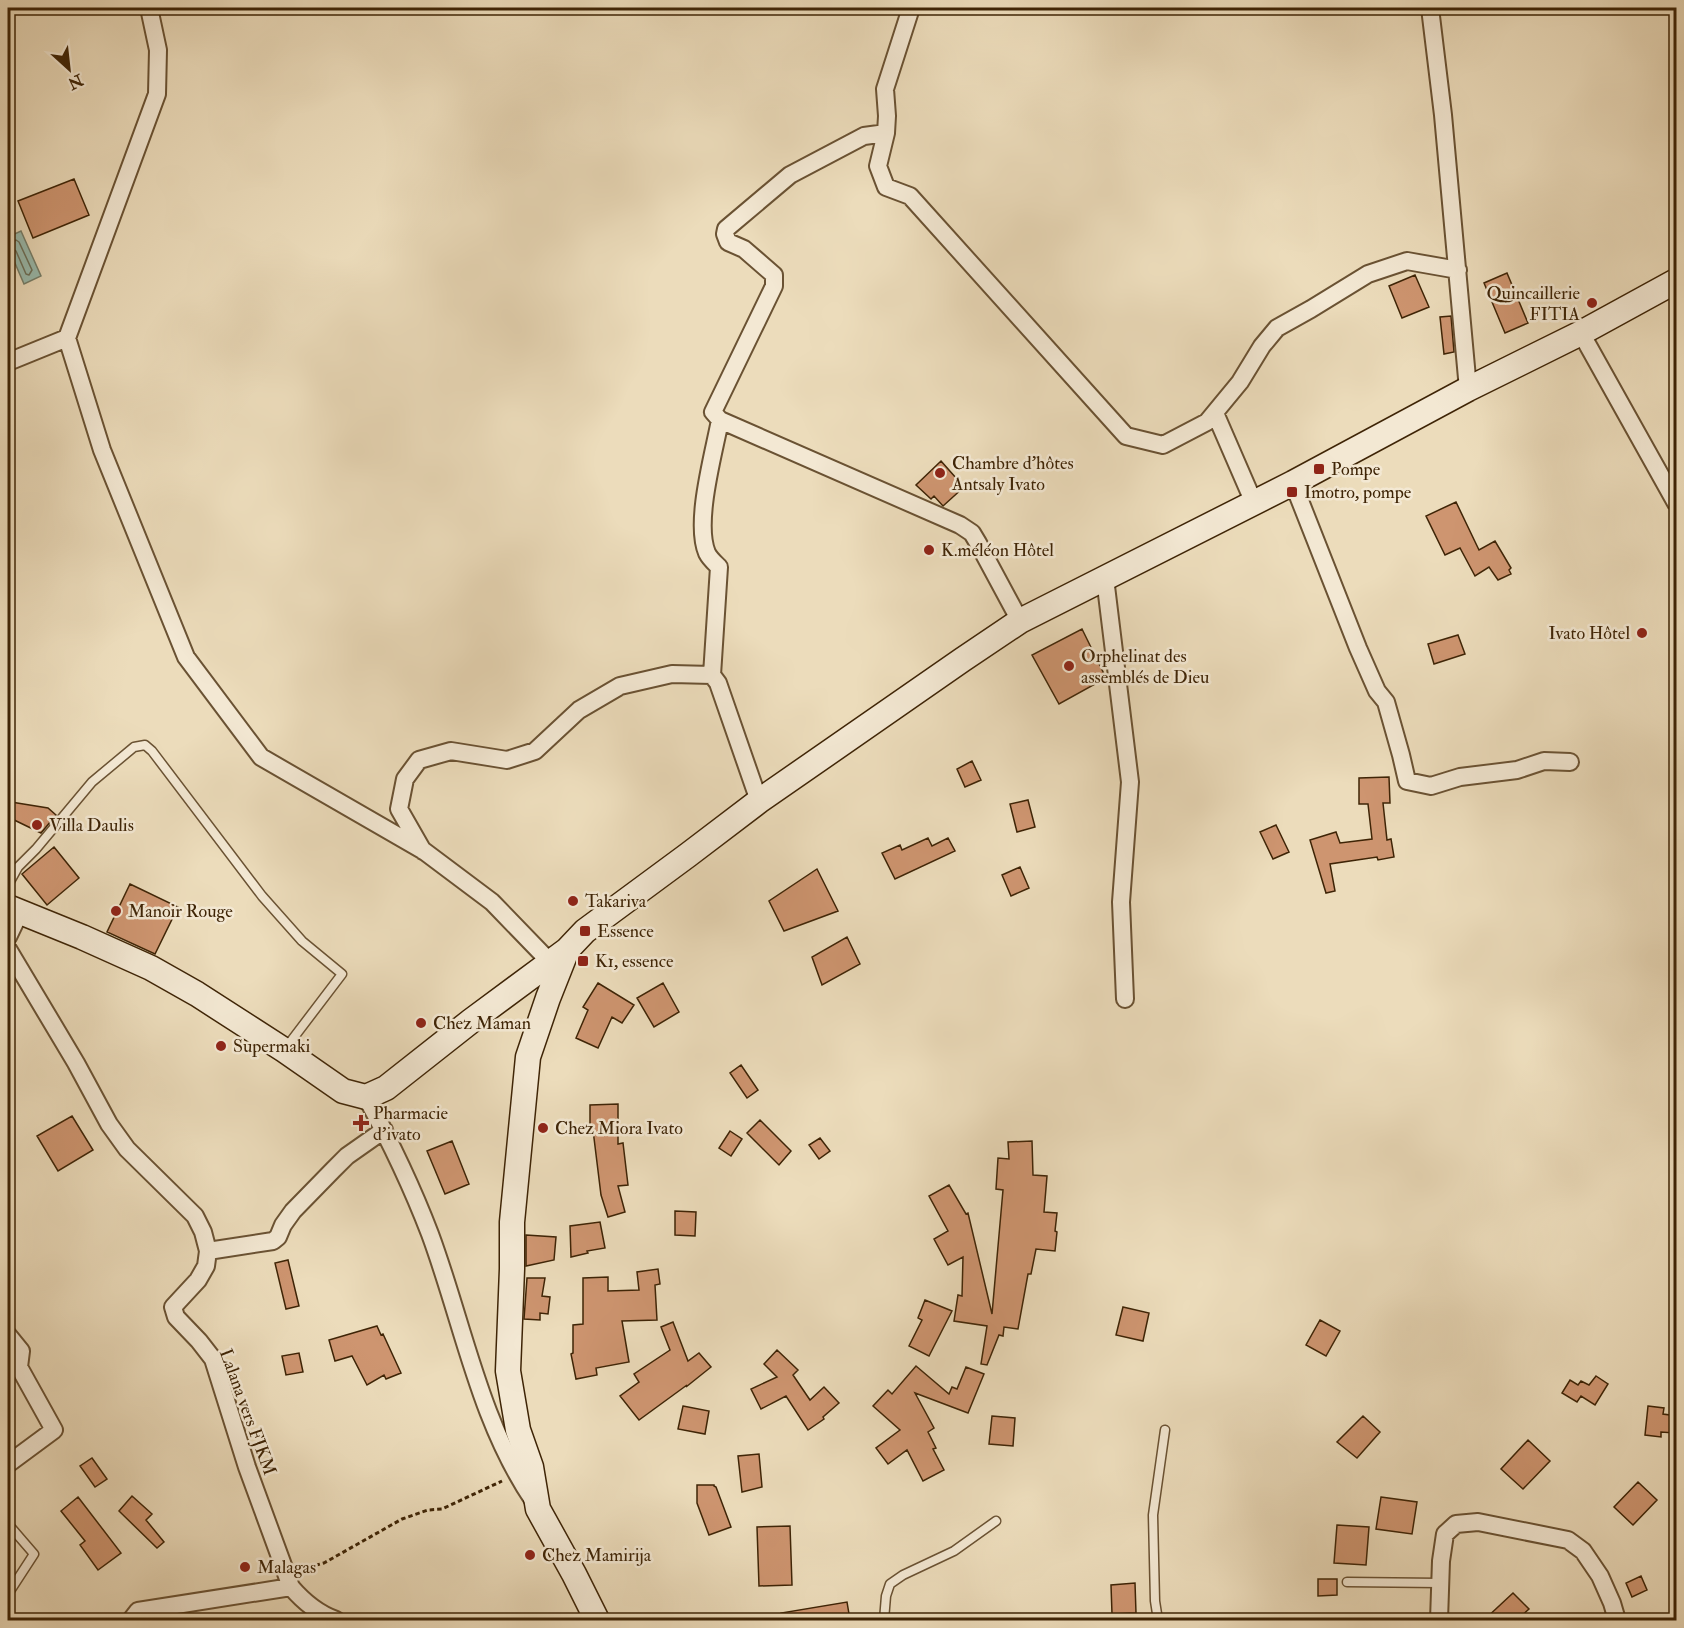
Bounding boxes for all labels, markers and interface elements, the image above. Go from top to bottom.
north arrow [39,39,99,99]
text: N [64,69,87,94]
place label: Quincaillerie FITIA [1486,282,1581,326]
marker: Quincaillerie FITIA [1585,296,1599,310]
place label: Chambre d'hôtes Antsaly Ivato [951,452,1074,496]
place label: Pompe [1331,458,1381,481]
marker: Pompe [1312,462,1326,476]
marker: Chambre d'hôtes Antsaly Ivato [933,466,947,480]
place label: Imotro, pompe [1304,481,1412,504]
marker: Imotro, pompe [1285,485,1299,499]
place label: K.méléon Hôtel [941,539,1054,562]
marker: K.méléon Hôtel [922,543,936,557]
place label: Ivato Hôtel [1549,622,1630,645]
marker: Ivato Hôtel [1635,626,1649,640]
place label: Orphelinat des assemblés de Dieu [1081,645,1209,689]
marker: Orphelinat des assemblés de Dieu [1062,659,1076,673]
place label: Villa Daulis [49,814,134,837]
marker: Villa Daulis [30,818,44,832]
place label: Takariva [585,890,647,913]
marker: Takariva [566,894,580,908]
place label: Manoir Rouge [128,900,233,923]
marker: Manoir Rouge [109,904,123,918]
place label: Essence [597,920,654,943]
marker: Essence [578,924,592,938]
place label: K1, essence [595,950,674,973]
marker: K1, essence [576,954,590,968]
place label: Chez Maman [433,1012,531,1035]
marker: Chez Maman [414,1016,428,1030]
place label: Supermaki [233,1035,311,1058]
marker: Supermaki [214,1039,228,1053]
place label: Pharmacie d'ivato [373,1102,448,1146]
marker: Pharmacie d'ivato [354,1116,368,1130]
place label: Chez Miora Ivato [555,1117,683,1140]
marker: Chez Miora Ivato [536,1121,550,1135]
street label: Lalana vers FJKM [214,1346,281,1479]
place label: Chez Mamirija [542,1544,652,1567]
marker: Chez Mamirija [523,1548,537,1562]
place label: Malagas [257,1556,316,1579]
marker: Malagas [238,1560,252,1574]

